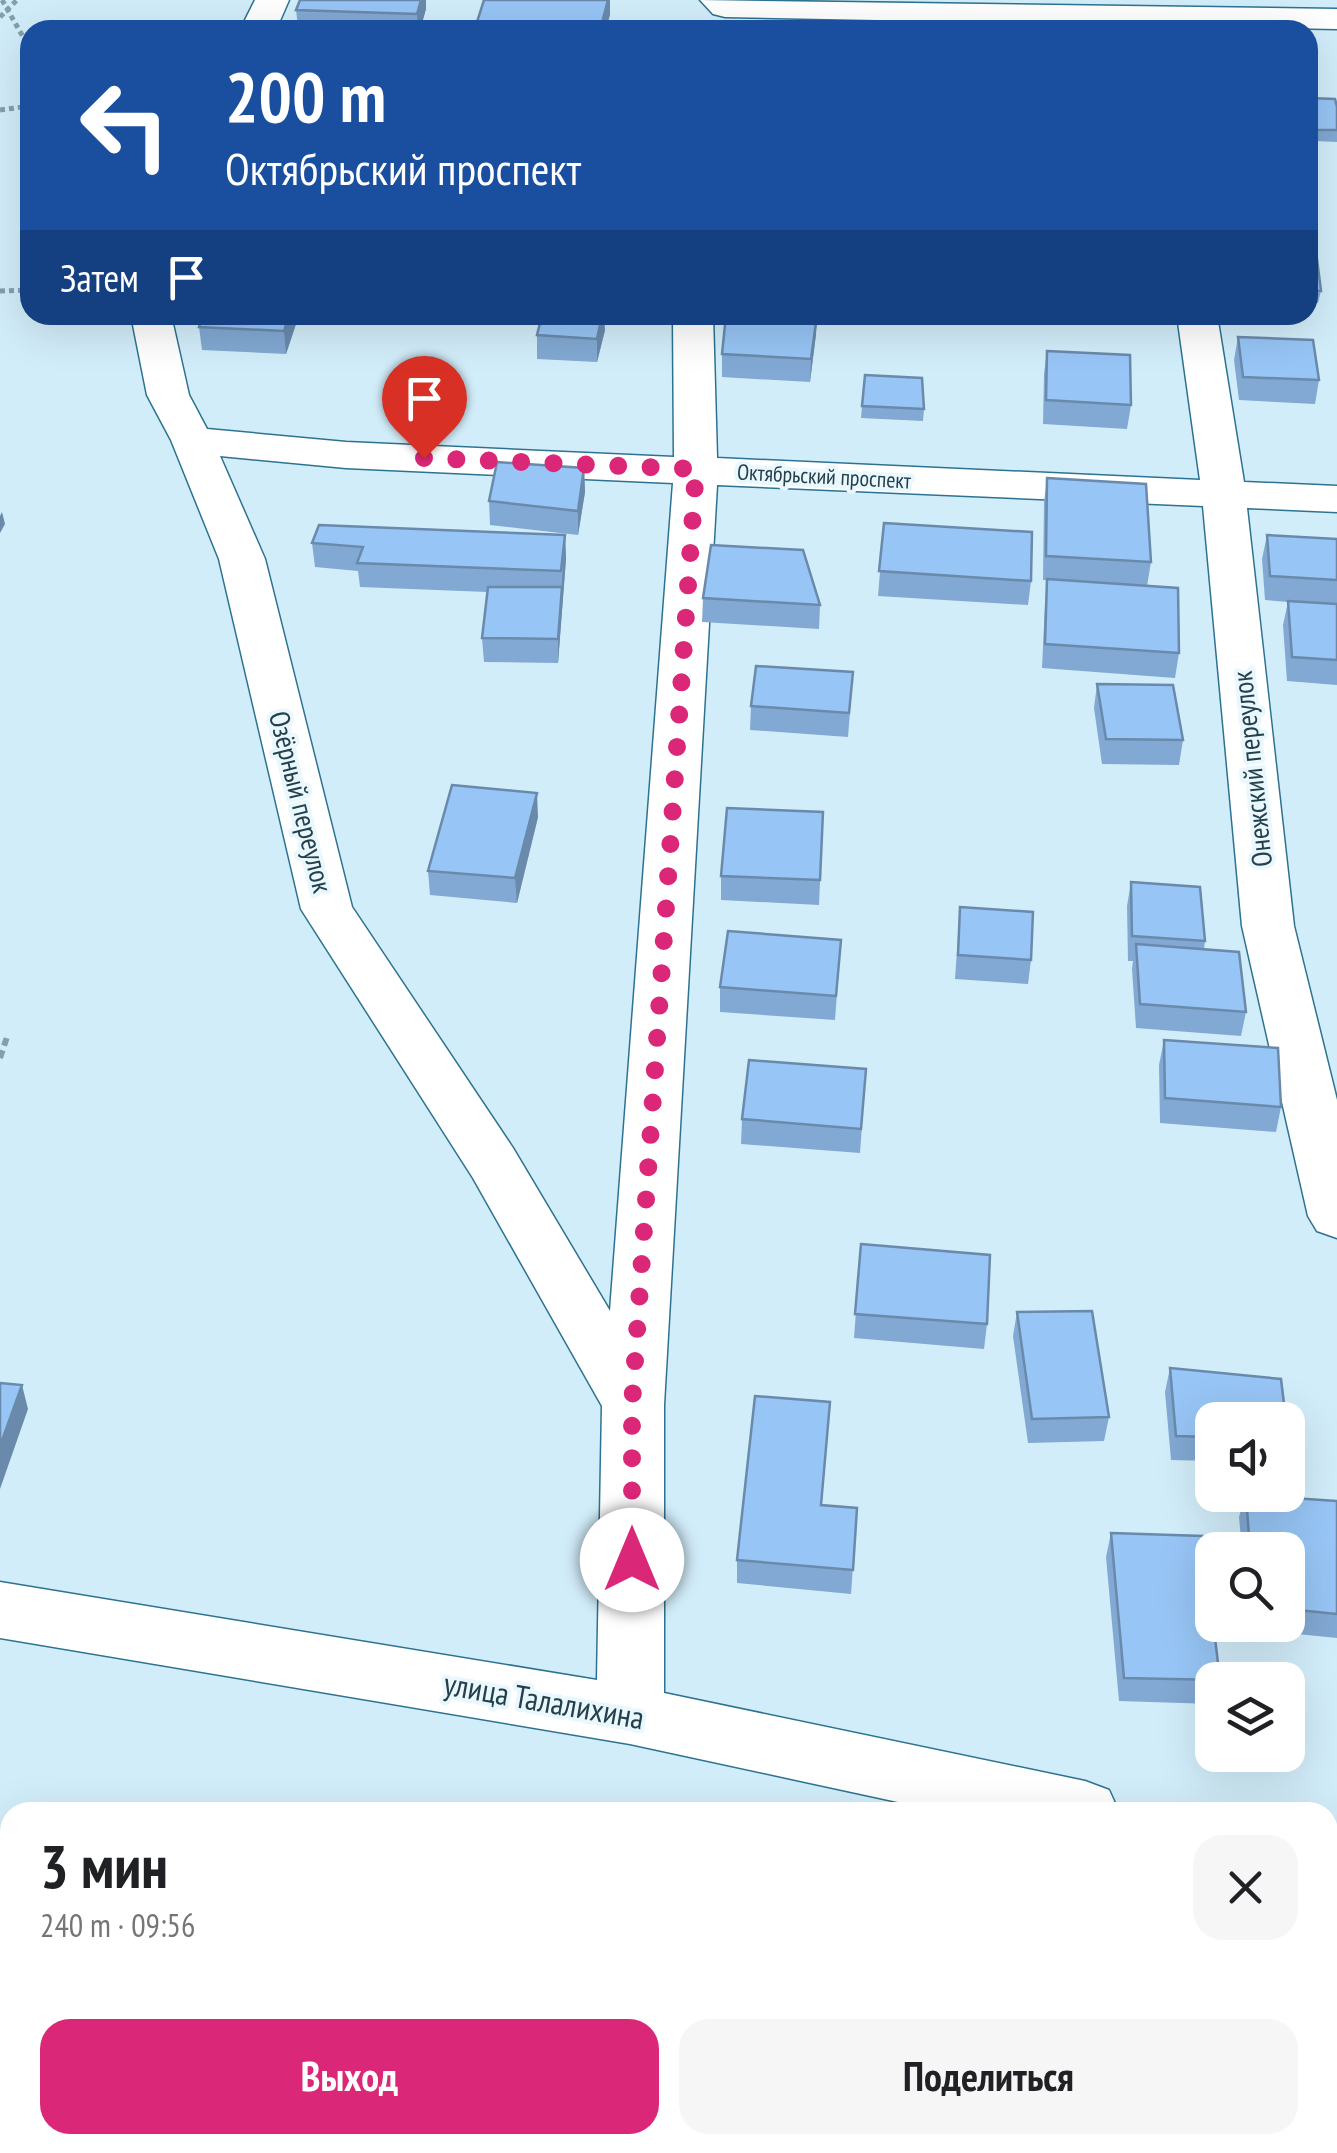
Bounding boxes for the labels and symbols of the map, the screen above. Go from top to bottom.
pin [382,356,467,459]
street label: Октябрьский проспект [736,457,913,495]
street label: Онежский переулок [1223,669,1280,869]
street label: Озёрный переулок [261,707,342,897]
position arrow [580,1508,684,1612]
street label: улица Талалихина [441,1662,648,1738]

